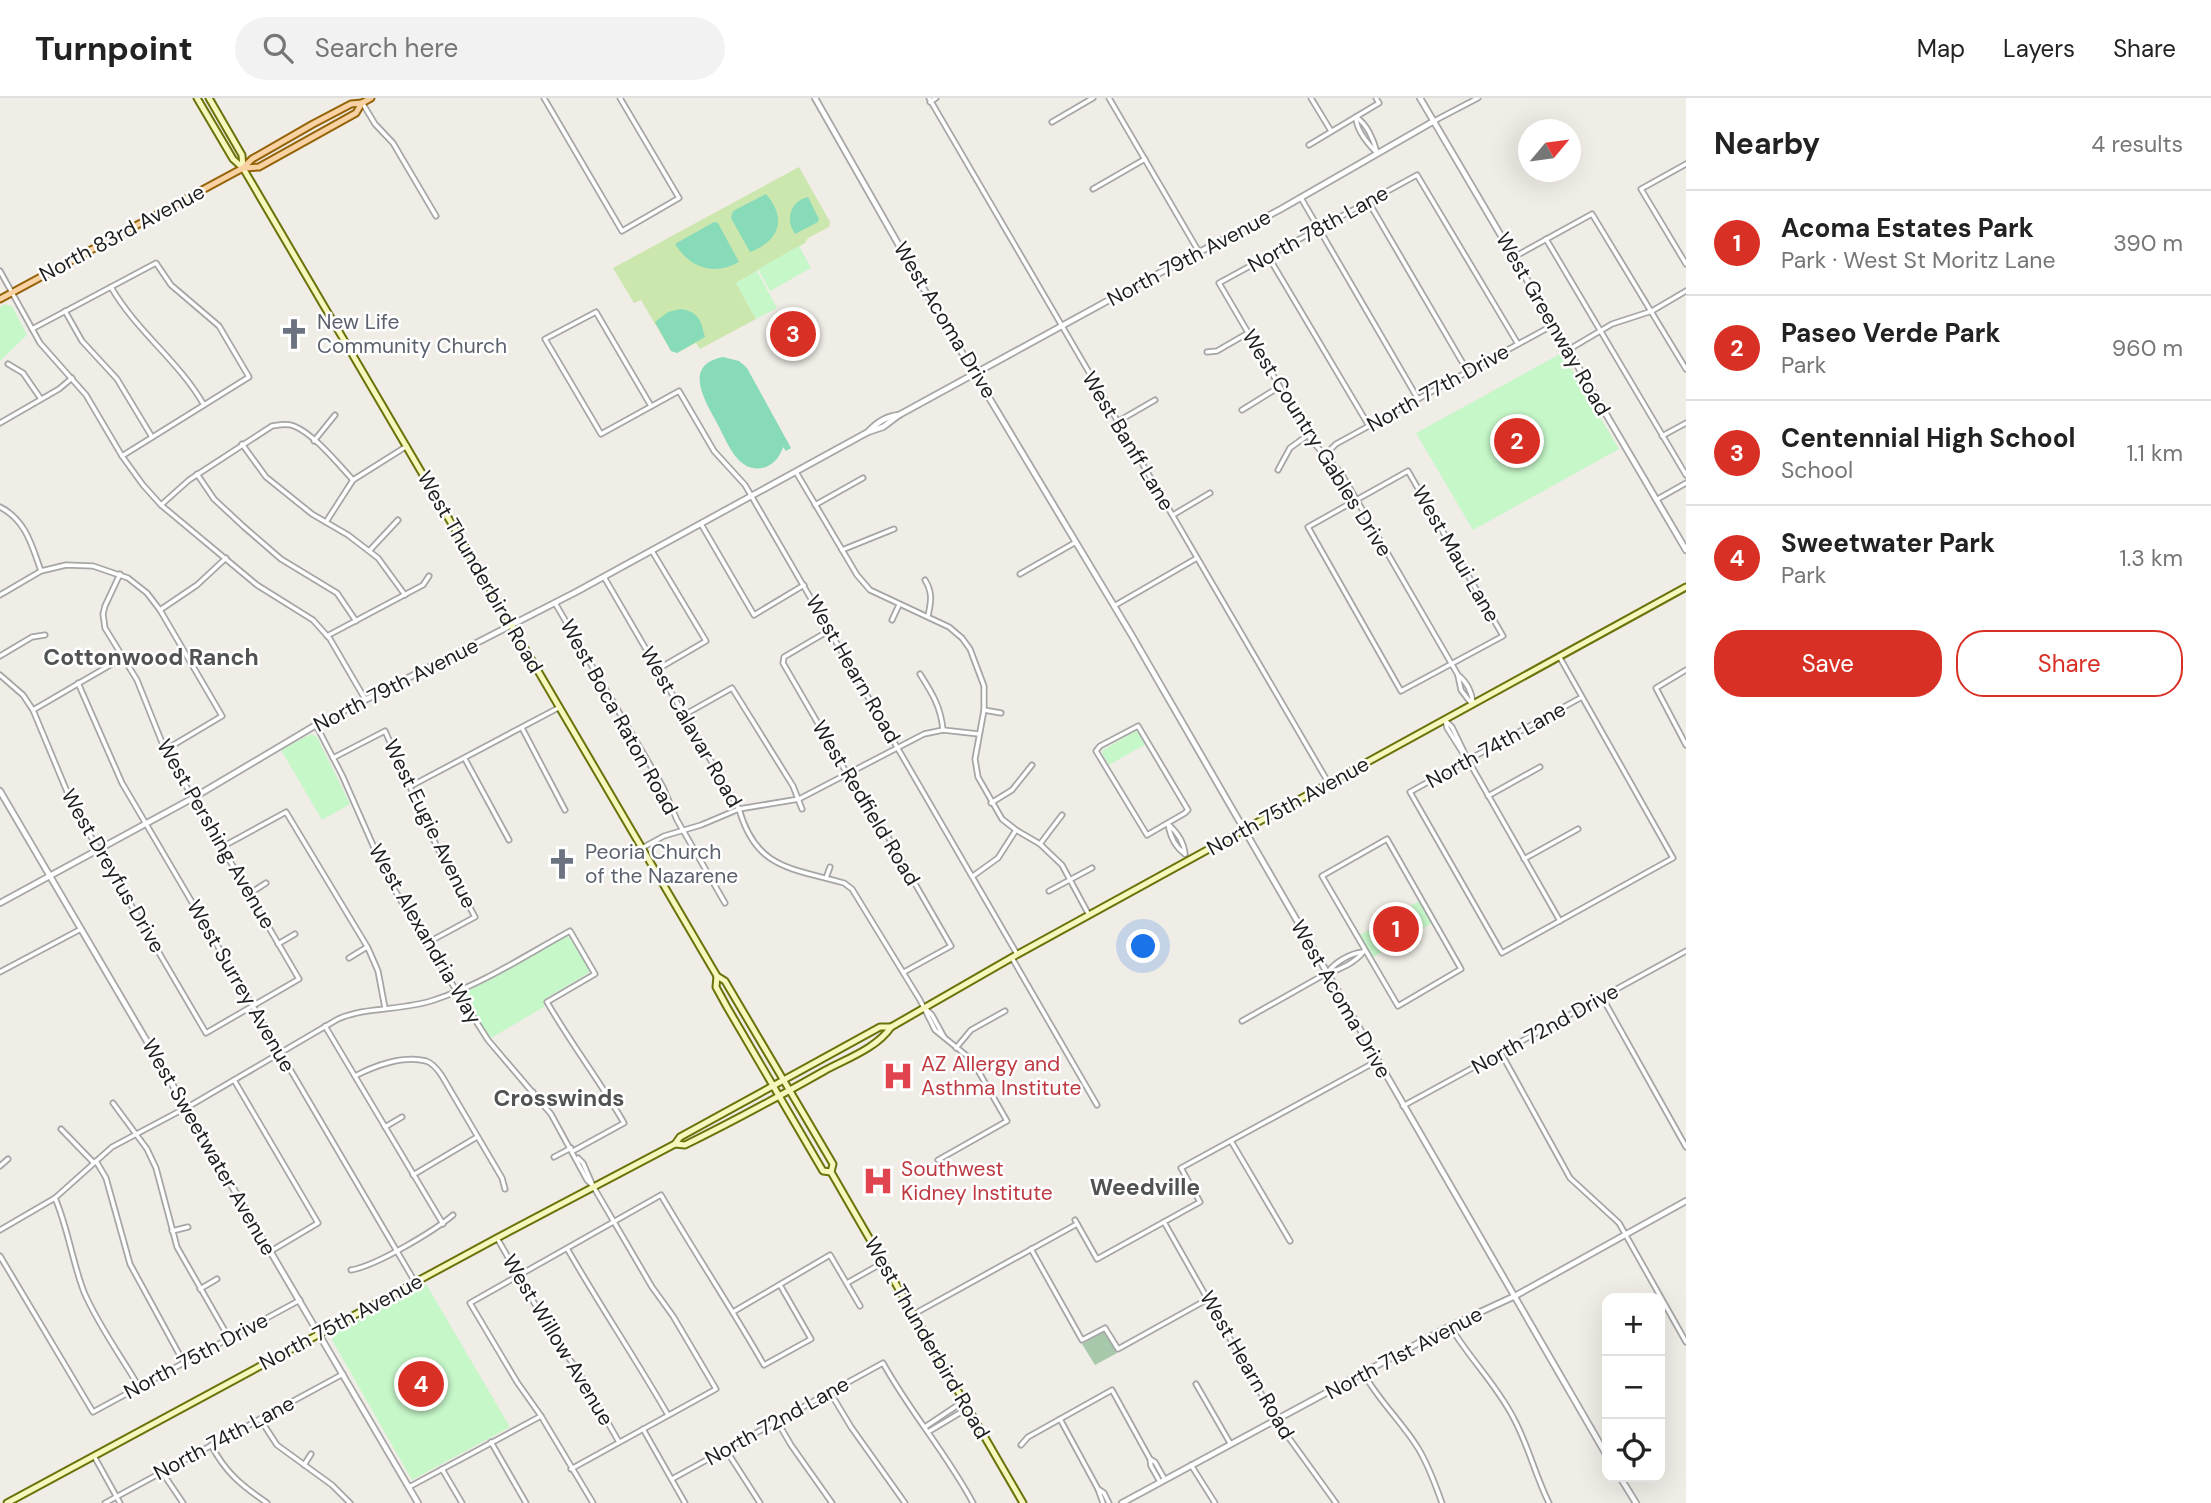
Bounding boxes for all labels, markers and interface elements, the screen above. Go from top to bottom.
search box [235,17,725,80]
text: Turnpoint [35,27,193,70]
icon: search [259,29,297,67]
text: Search here [315,31,458,65]
text: Map [1917,33,1965,64]
text: Layers [2003,33,2075,64]
text: Share [2113,33,2176,64]
north arrow [1518,119,1581,182]
text: Nearby [1714,124,1820,163]
text: 4 results [2091,129,2183,159]
street label: North 83rd Avenue [35,178,210,288]
street label: North 78th Lane [1243,179,1393,279]
street label: North 79th Avenue [1102,203,1276,313]
text: Acoma Estates Park [1781,211,2034,245]
street label: West Greenway Road [1489,227,1617,421]
text: 1 [1733,228,1741,258]
text: 390 m [2113,228,2183,258]
street label: West Acoma Drive [887,236,1003,404]
text: Park · West St Moritz Lane [1781,245,2056,275]
place label: New Life Community Church [317,308,507,360]
pin: 3 [770,308,816,360]
text: Paseo Verde Park [1781,316,2000,350]
church icon: New Life Community Church [277,317,311,351]
street label: West Country Gables Drive [1235,324,1399,562]
text: 2 [1730,333,1744,363]
text: 960 m [2112,333,2183,363]
street label: North 77th Drive [1362,337,1514,439]
text: Park [1781,350,1826,380]
street label: West Banff Lane [1075,366,1181,516]
pin: 2 [1494,415,1540,467]
text: Centennial High School [1781,421,2076,455]
text: 3 [1730,438,1744,468]
text: 1.1 km [2126,438,2183,468]
text: School [1781,455,1853,485]
street label: West Thunderbird Road [411,466,549,678]
street label: West Maui Lane [1406,481,1506,627]
text: Sweetwater Park [1781,526,1995,560]
text: 4 [1730,543,1744,573]
text: 1.3 km [2119,543,2183,573]
text: Park [1781,560,1826,590]
street label: West Hearn Road [799,590,907,748]
street label: West Boca Raton Road [554,614,684,820]
button: Save [1714,630,1942,697]
button: Share [1956,630,2183,697]
street label: North 79th Avenue [309,631,483,739]
street label: West Calavar Road [634,641,748,813]
district label: Cottonwood Ranch [43,642,259,672]
street label: North 74th Lane [1421,695,1571,795]
street label: West Redfield Road [806,715,926,891]
street label: West Pershing Avenue [150,734,282,934]
street label: West Eugie Avenue [377,735,483,913]
street label: North 75th Avenue [1202,750,1374,862]
street label: West Dreyfus Drive [55,784,171,958]
place label: Peoria Church of the Nazarene [585,838,738,890]
street label: West Alexandria Way [362,839,488,1030]
church icon: Peoria Church of the Nazarene [545,847,579,881]
street label: West Surrey Avenue [180,895,302,1077]
pin: 1 [1373,903,1419,955]
street label: West Acoma Drive [1284,915,1398,1083]
your location [1126,929,1160,963]
street label: North 72nd Drive [1467,977,1624,1081]
street label: West Sweetwater Avenue [135,1033,283,1261]
place label: AZ Allergy and Asthma Institute [921,1050,1082,1102]
hospital icon: AZ Allergy and Asthma Institute [881,1059,915,1093]
district label: Crosswinds [493,1083,625,1113]
place label: Southwest Kidney Institute [901,1155,1053,1207]
hospital icon: Southwest Kidney Institute [861,1164,895,1198]
district label: Weedville [1090,1172,1200,1202]
street label: West Thunderbird Road [858,1232,996,1444]
street label: West Willow Avenue [496,1249,620,1431]
street label: North 75th Avenue [254,1267,428,1377]
street label: West Hearn Road [1193,1286,1301,1444]
map controls [1602,1293,1665,1482]
button: + [1602,1293,1665,1356]
street label: North 71st Avenue [1321,1300,1487,1406]
street label: North 75th Drive [119,1306,273,1406]
button: − [1602,1356,1665,1419]
pin: 4 [398,1358,444,1410]
street label: North 72nd Lane [700,1370,854,1472]
street label: North 74th Lane [149,1389,299,1487]
button: locate [1602,1419,1665,1482]

